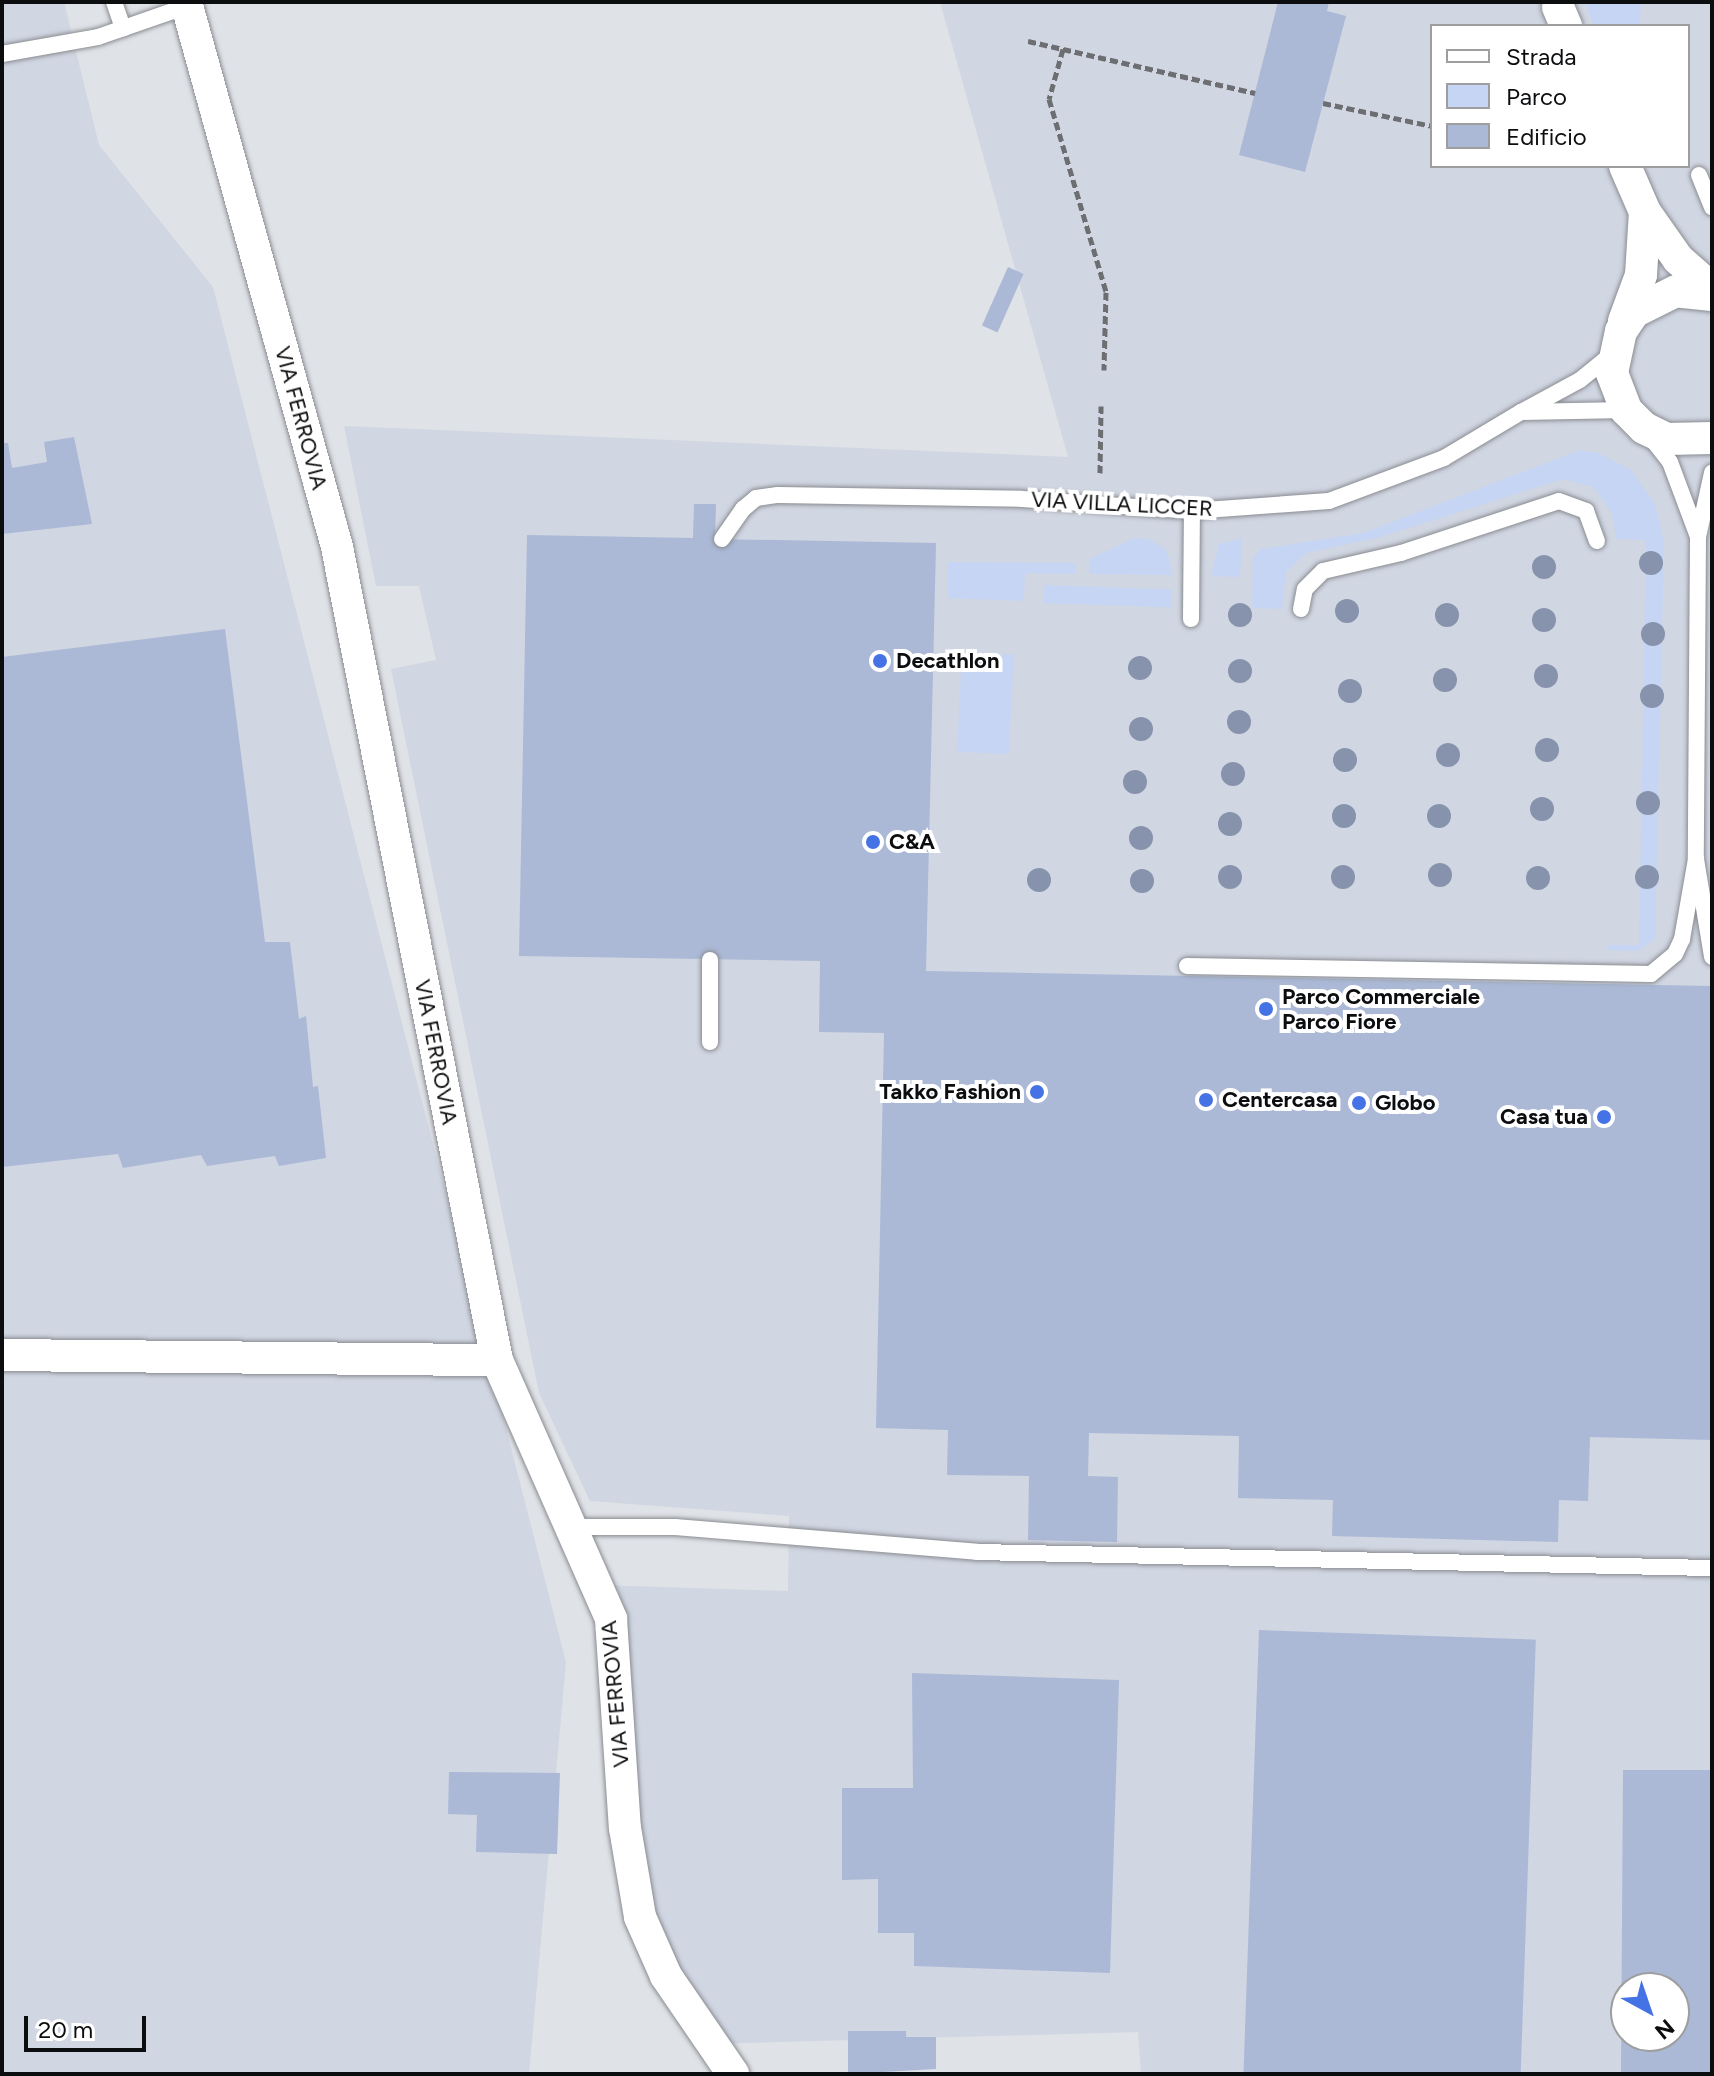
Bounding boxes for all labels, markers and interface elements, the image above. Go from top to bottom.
legend [1430,24,1690,168]
text: Strada [1506,42,1576,71]
text: Parco [1506,82,1567,111]
text: Edificio [1506,122,1587,151]
street label: VIA FERROVIA [269,344,333,492]
street label: VIA VILLA LICCER [1030,486,1214,522]
place label: Decathlon [896,648,999,674]
marker: Decathlon [871,652,889,670]
place label: C&A [889,829,935,855]
marker: C&A [864,833,882,851]
street label: VIA FERROVIA [409,977,463,1127]
place label: Parco Commerciale Parco Fiore [1282,983,1480,1034]
marker: Parco Commerciale Parco Fiore [1257,1000,1275,1018]
place label: Takko Fashion [879,1079,1021,1105]
marker: Takko Fashion [1028,1083,1046,1101]
place label: Centercasa [1222,1087,1338,1113]
place label: Globo [1375,1090,1435,1116]
marker: Centercasa [1197,1091,1215,1109]
marker: Globo [1350,1094,1368,1112]
place label: Casa tua [1500,1104,1588,1130]
marker: Casa tua [1595,1108,1613,1126]
street label: VIA FERROVIA [595,1620,635,1768]
north arrow [1610,1972,1690,2052]
scale bar [28,2000,150,2050]
text: N [1649,2013,1680,2045]
text: 20 m [38,2015,93,2044]

